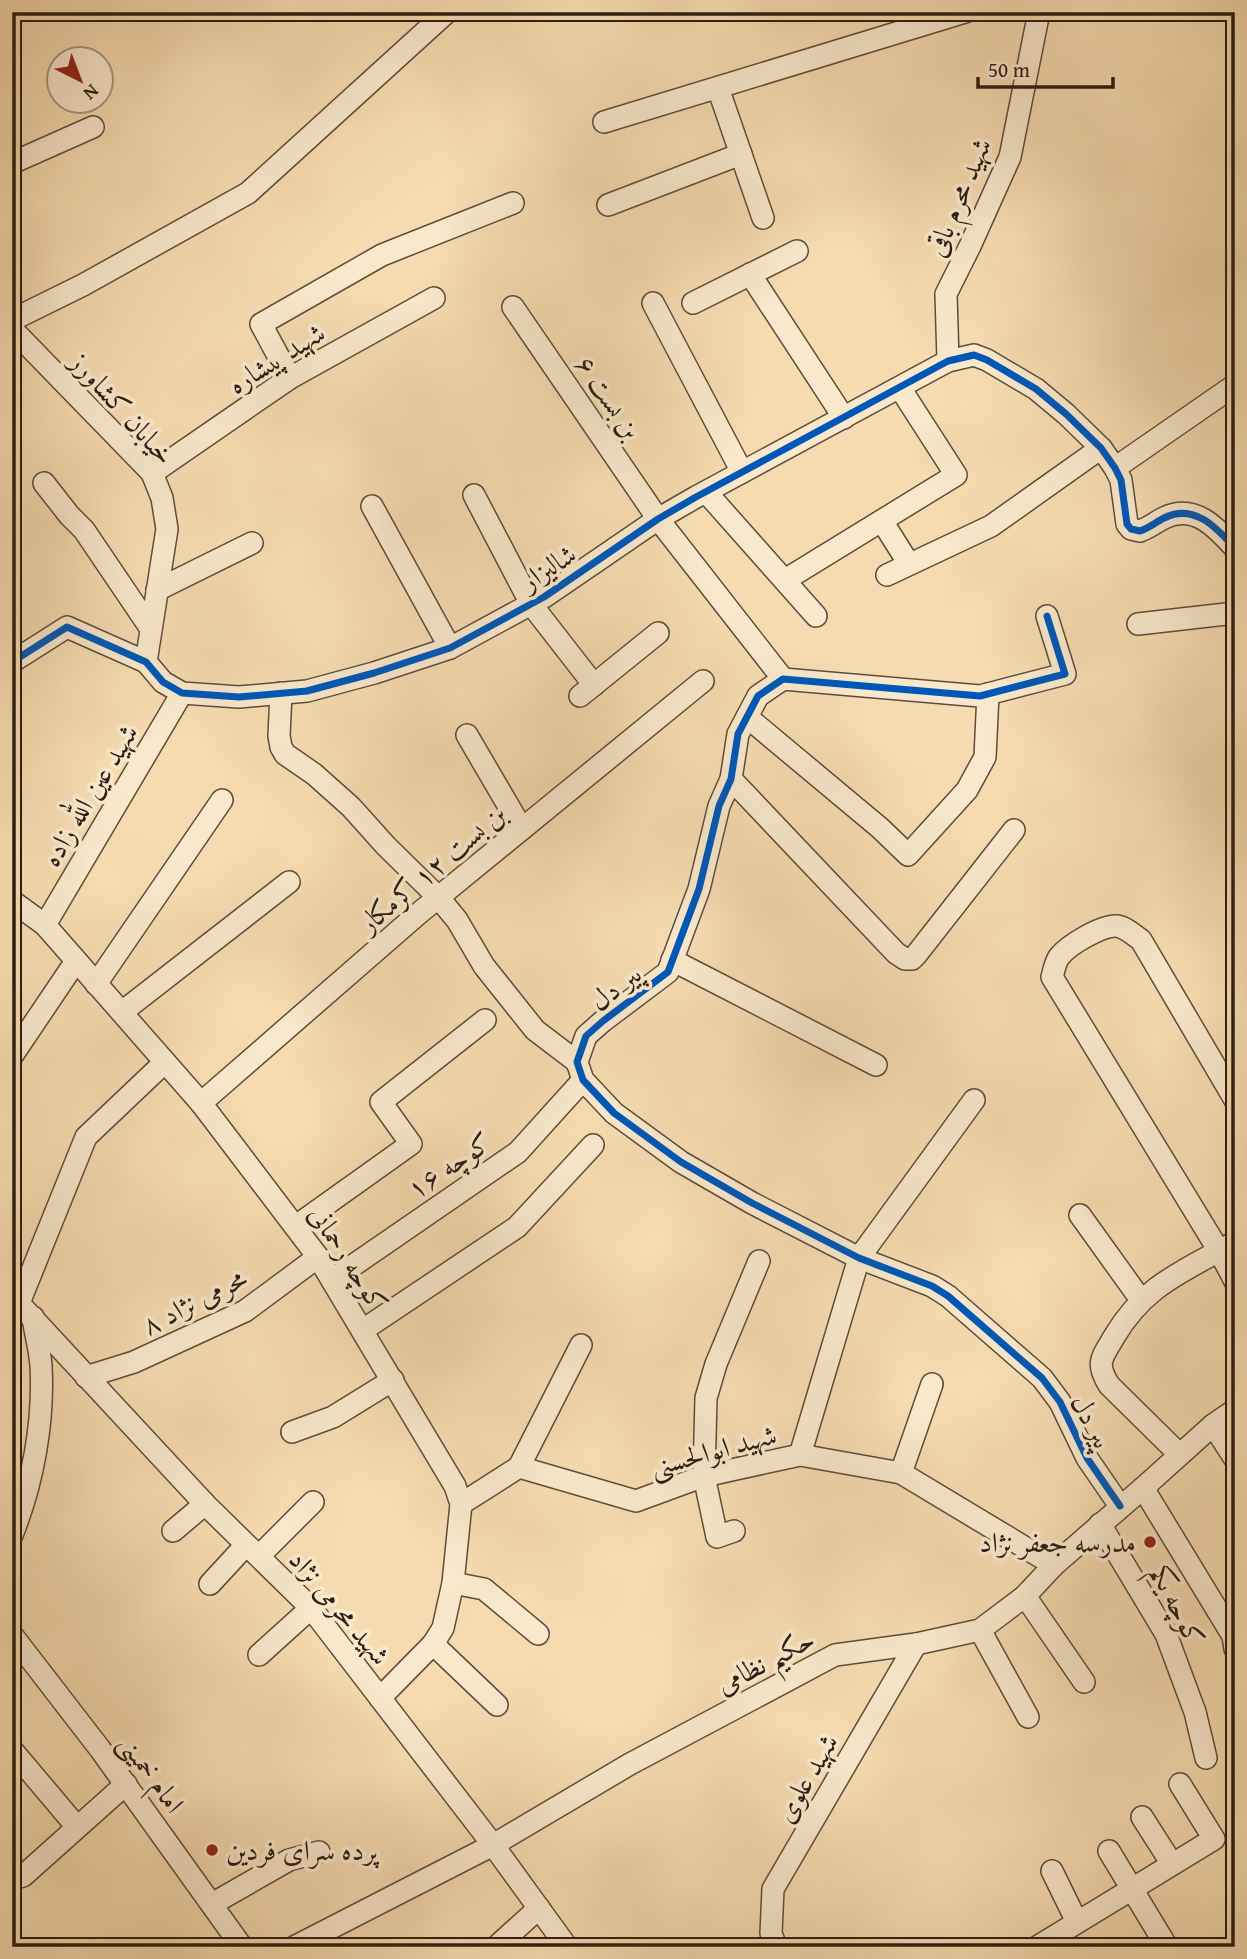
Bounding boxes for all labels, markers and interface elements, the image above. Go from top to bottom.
north arrow [46,46,116,116]
scale bar [978,46,1112,90]
text: 50 m [988,54,1030,85]
text: N [77,78,105,107]
street label: شهید محرم باقی [914,131,1006,265]
street label: شهید پیشاره [219,312,332,404]
street label: خیابان کشاورز [59,340,185,473]
street label: بن بست ۶ [566,346,653,447]
street label: شالیزار [509,533,584,602]
street label: شهید عین الله زاده [30,716,147,874]
street label: بن بست ۱۲ کرمکار [346,793,515,944]
street label: پیر دل [580,952,651,1021]
street label: کوچه ۱۶ [398,1121,499,1208]
street label: کوچه رحمانی [299,1196,399,1319]
street label: محرمی نژاد ۸ [134,1257,254,1345]
street label: پیر دل [1060,1386,1125,1457]
street label: شهید ابوالحسنی [645,1413,781,1487]
place label: مدرسه جعفر نژاد [979,1521,1136,1562]
marker: مدرسه جعفر نژاد [1142,1534,1158,1550]
street label: شهید محرمی نژاد [280,1540,401,1673]
street label: کوچه یکم [1134,1557,1216,1656]
street label: حکیم نظامی [708,1617,825,1711]
street label: امام خمینی [105,1724,195,1824]
street label: شهید علوی [764,1725,848,1830]
place label: پرده سرای فردین [226,1829,380,1870]
marker: پرده سرای فردین [204,1842,220,1858]

